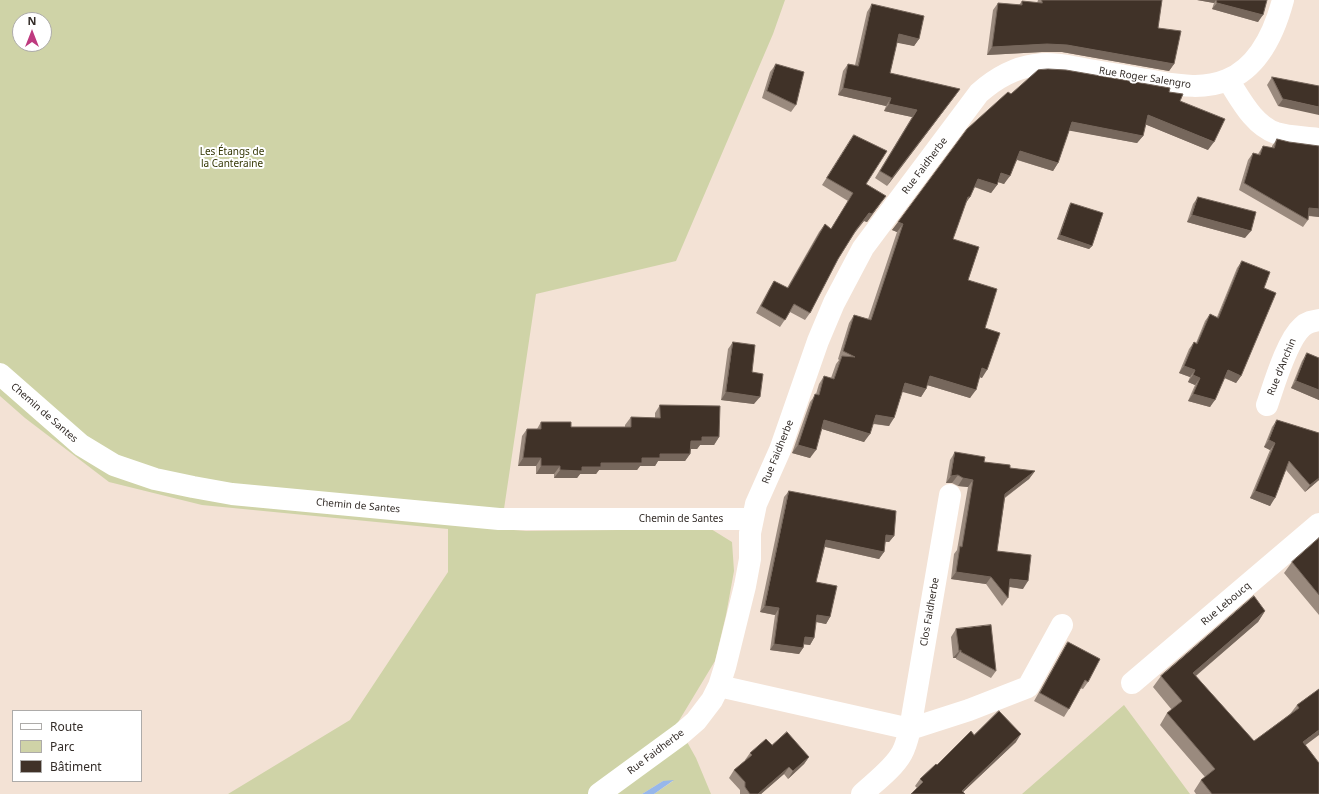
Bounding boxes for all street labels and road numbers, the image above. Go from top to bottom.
street label: Rue Roger Salengro [1098,65,1192,91]
street label: Rue Faidherbe [900,135,950,197]
street label: Rue d'Anchin [1265,337,1299,397]
street label: Chemin de Santes [8,381,80,445]
street label: Rue Faidherbe [760,418,796,486]
street label: Chemin de Santes [315,496,401,516]
street label: Chemin de Santes [639,513,723,525]
street label: Clos Faidherbe [918,577,942,647]
street label: Rue Leboucq [1199,580,1253,628]
street label: Rue Faidherbe [625,727,687,777]

